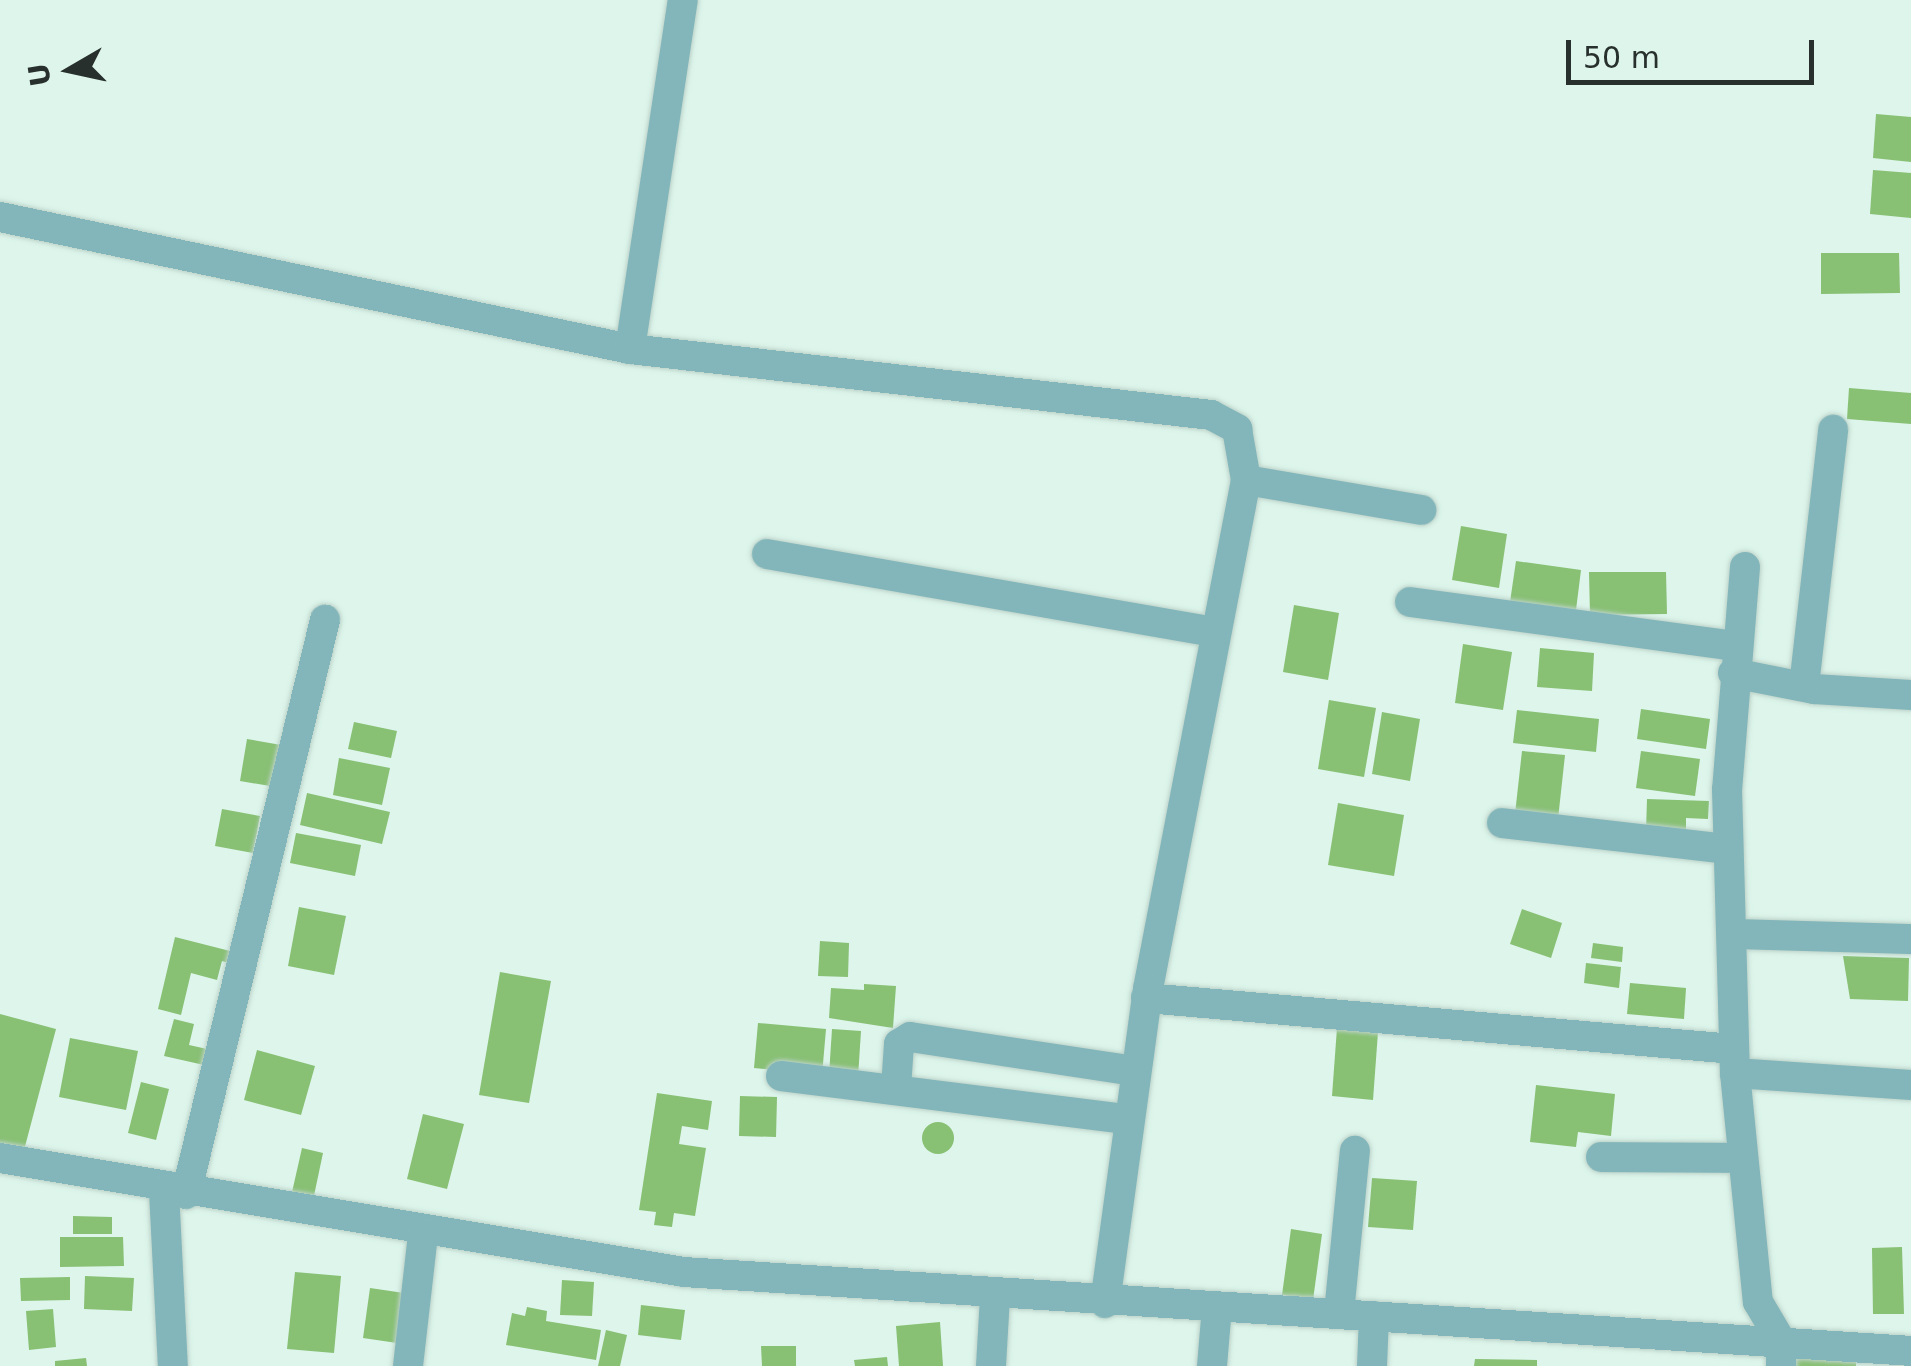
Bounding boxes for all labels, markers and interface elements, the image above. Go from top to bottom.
north arrow [20,20,120,120]
scale bar [1571,20,1818,82]
text: 50 m [1583,40,1660,75]
text: U [22,61,58,89]

